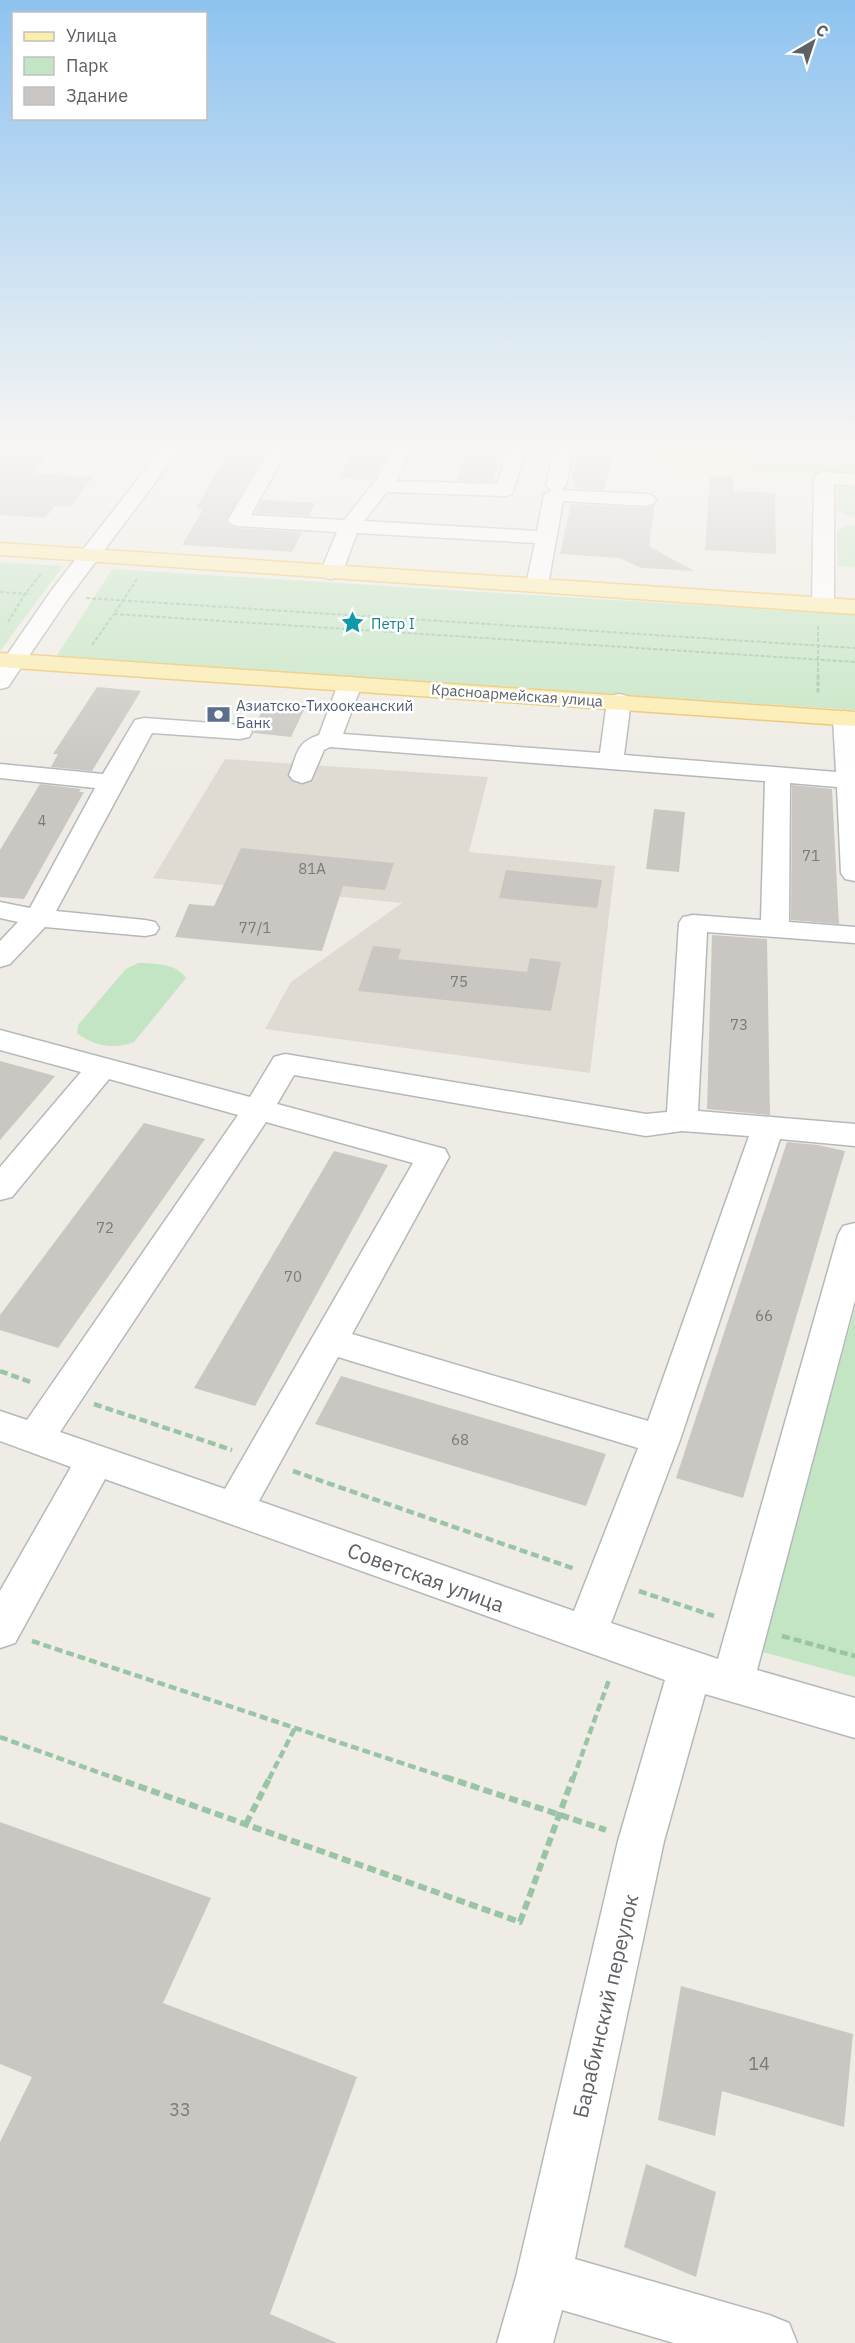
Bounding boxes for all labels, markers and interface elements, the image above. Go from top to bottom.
legend [12,12,207,120]
north arrow [783,12,843,72]
text: С [812,19,833,41]
text: Улица [66,24,117,47]
text: Парк [66,54,109,77]
text: Здание [66,84,128,107]
place icon: Петр I [340,610,366,636]
place label: Петр I [371,614,415,633]
street label: Красноармейская улица [430,680,604,710]
place label: Азиатско-Тихоокеанский Банк [236,696,413,732]
bank icon: Азиатско-Тихоокеанский Банк [205,701,231,727]
house number: 4 [38,812,46,830]
house number: 71 [802,846,820,865]
house number: 81А [298,859,326,878]
house number: 77/1 [239,918,271,937]
house number: 75 [450,972,468,991]
house number: 73 [730,1015,748,1034]
house number: 72 [96,1218,114,1237]
house number: 70 [284,1267,302,1286]
house number: 66 [755,1306,773,1325]
house number: 68 [451,1430,469,1449]
street label: Советская улица [344,1536,508,1618]
street label: Барабинский переулок [566,1891,644,2121]
house number: 14 [748,2052,770,2075]
house number: 33 [169,2098,191,2121]

